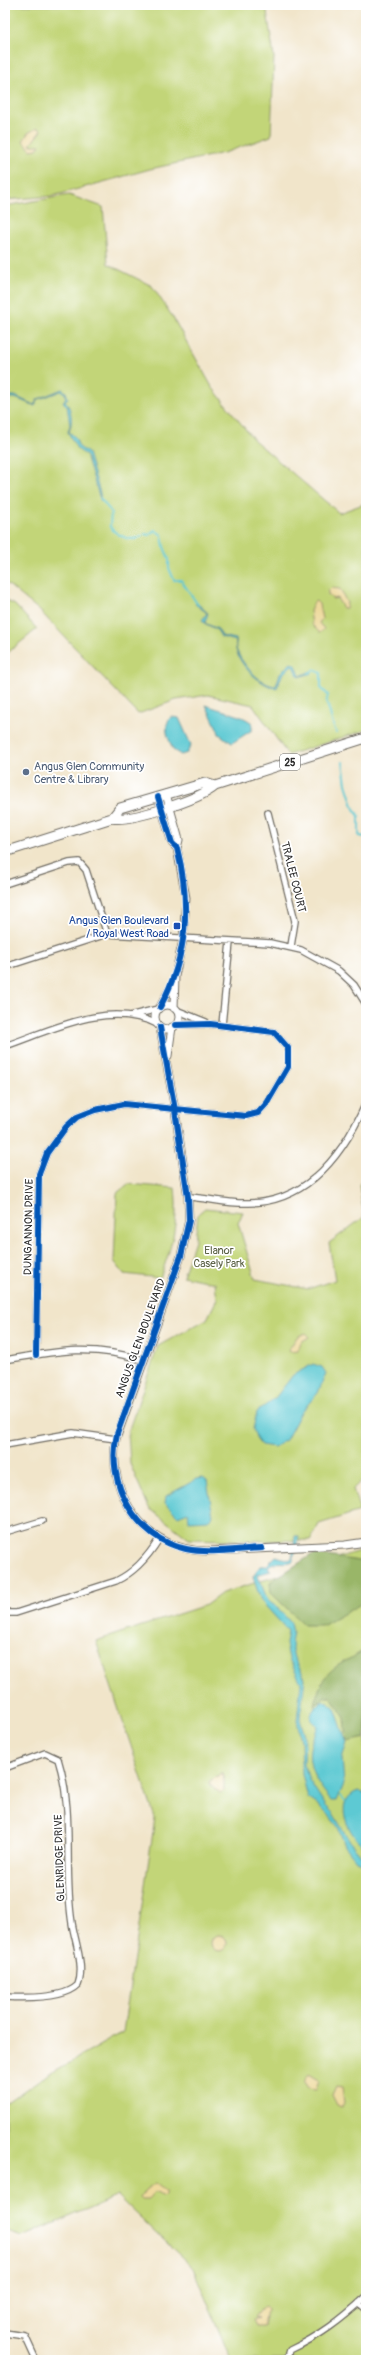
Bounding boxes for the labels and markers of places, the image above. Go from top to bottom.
place label: Angus Glen Community Centre & Library [34,760,144,786]
marker: Angus Glen Community Centre & Library [21,767,31,777]
place label: Angus Glen Boulevard / Royal West Road [69,914,169,940]
marker: Angus Glen Boulevard / Royal West Road [172,921,182,931]

